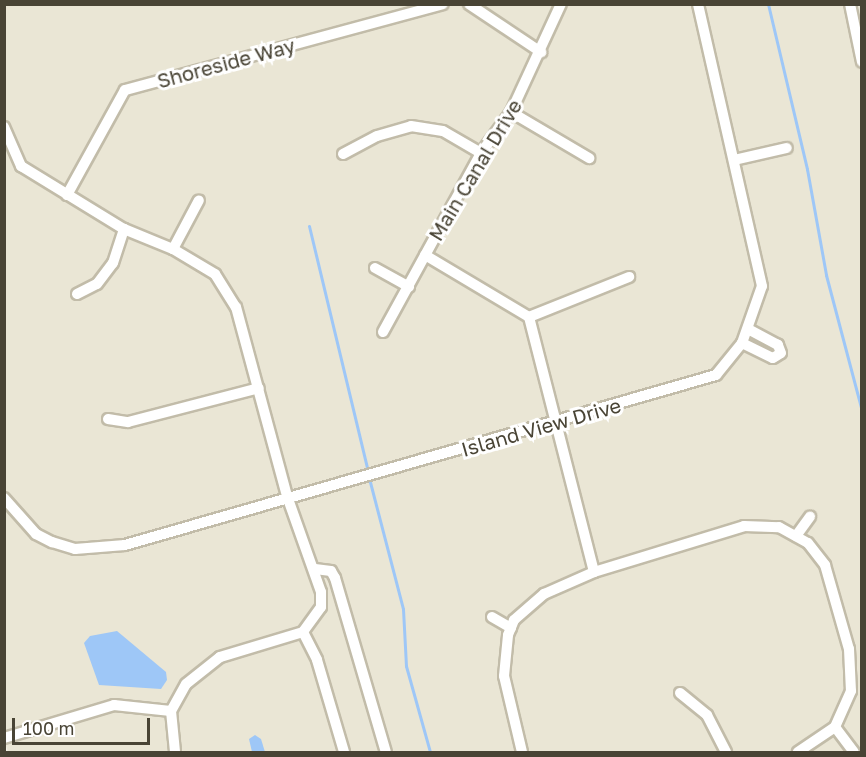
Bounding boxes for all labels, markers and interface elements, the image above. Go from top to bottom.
street label: Shoreside Way [154,33,298,93]
street label: Main Canal Drive [423,95,527,245]
street label: Island View Drive [458,393,624,461]
scale bar [15,706,153,744]
text: 100 m [23,717,74,739]

